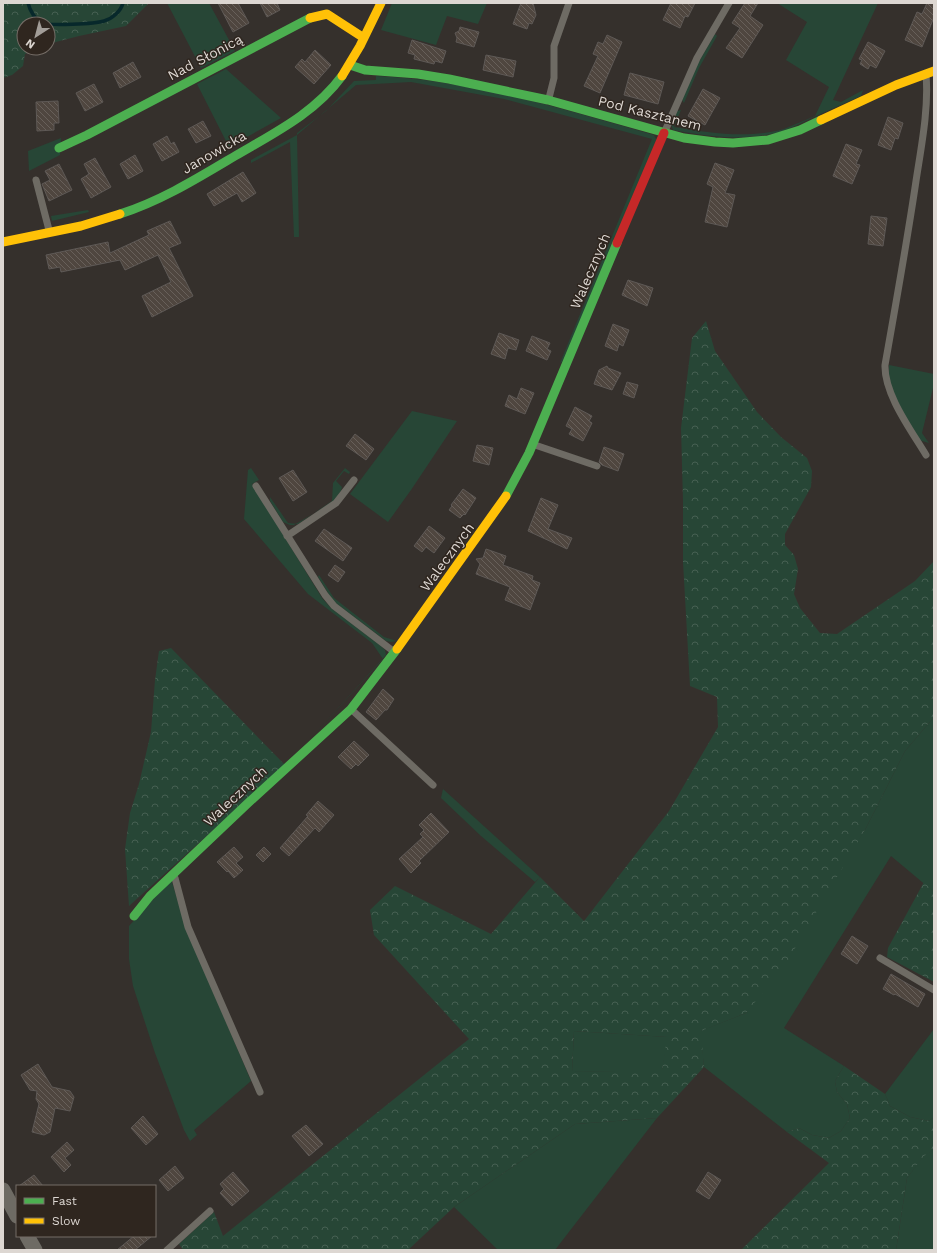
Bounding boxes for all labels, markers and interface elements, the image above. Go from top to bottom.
north arrow [16,16,56,56]
street label: Nad Słonicą [165,31,245,83]
text: N [23,36,38,51]
street label: Pod Kasztanem [597,92,703,134]
street label: Janowicka [179,127,249,177]
street label: Walecznych [567,231,613,311]
street label: Walecznych [417,520,477,594]
street label: Walecznych [200,763,270,829]
legend [16,1185,156,1237]
text: Fast [52,1194,77,1208]
text: Slow [52,1214,80,1228]

